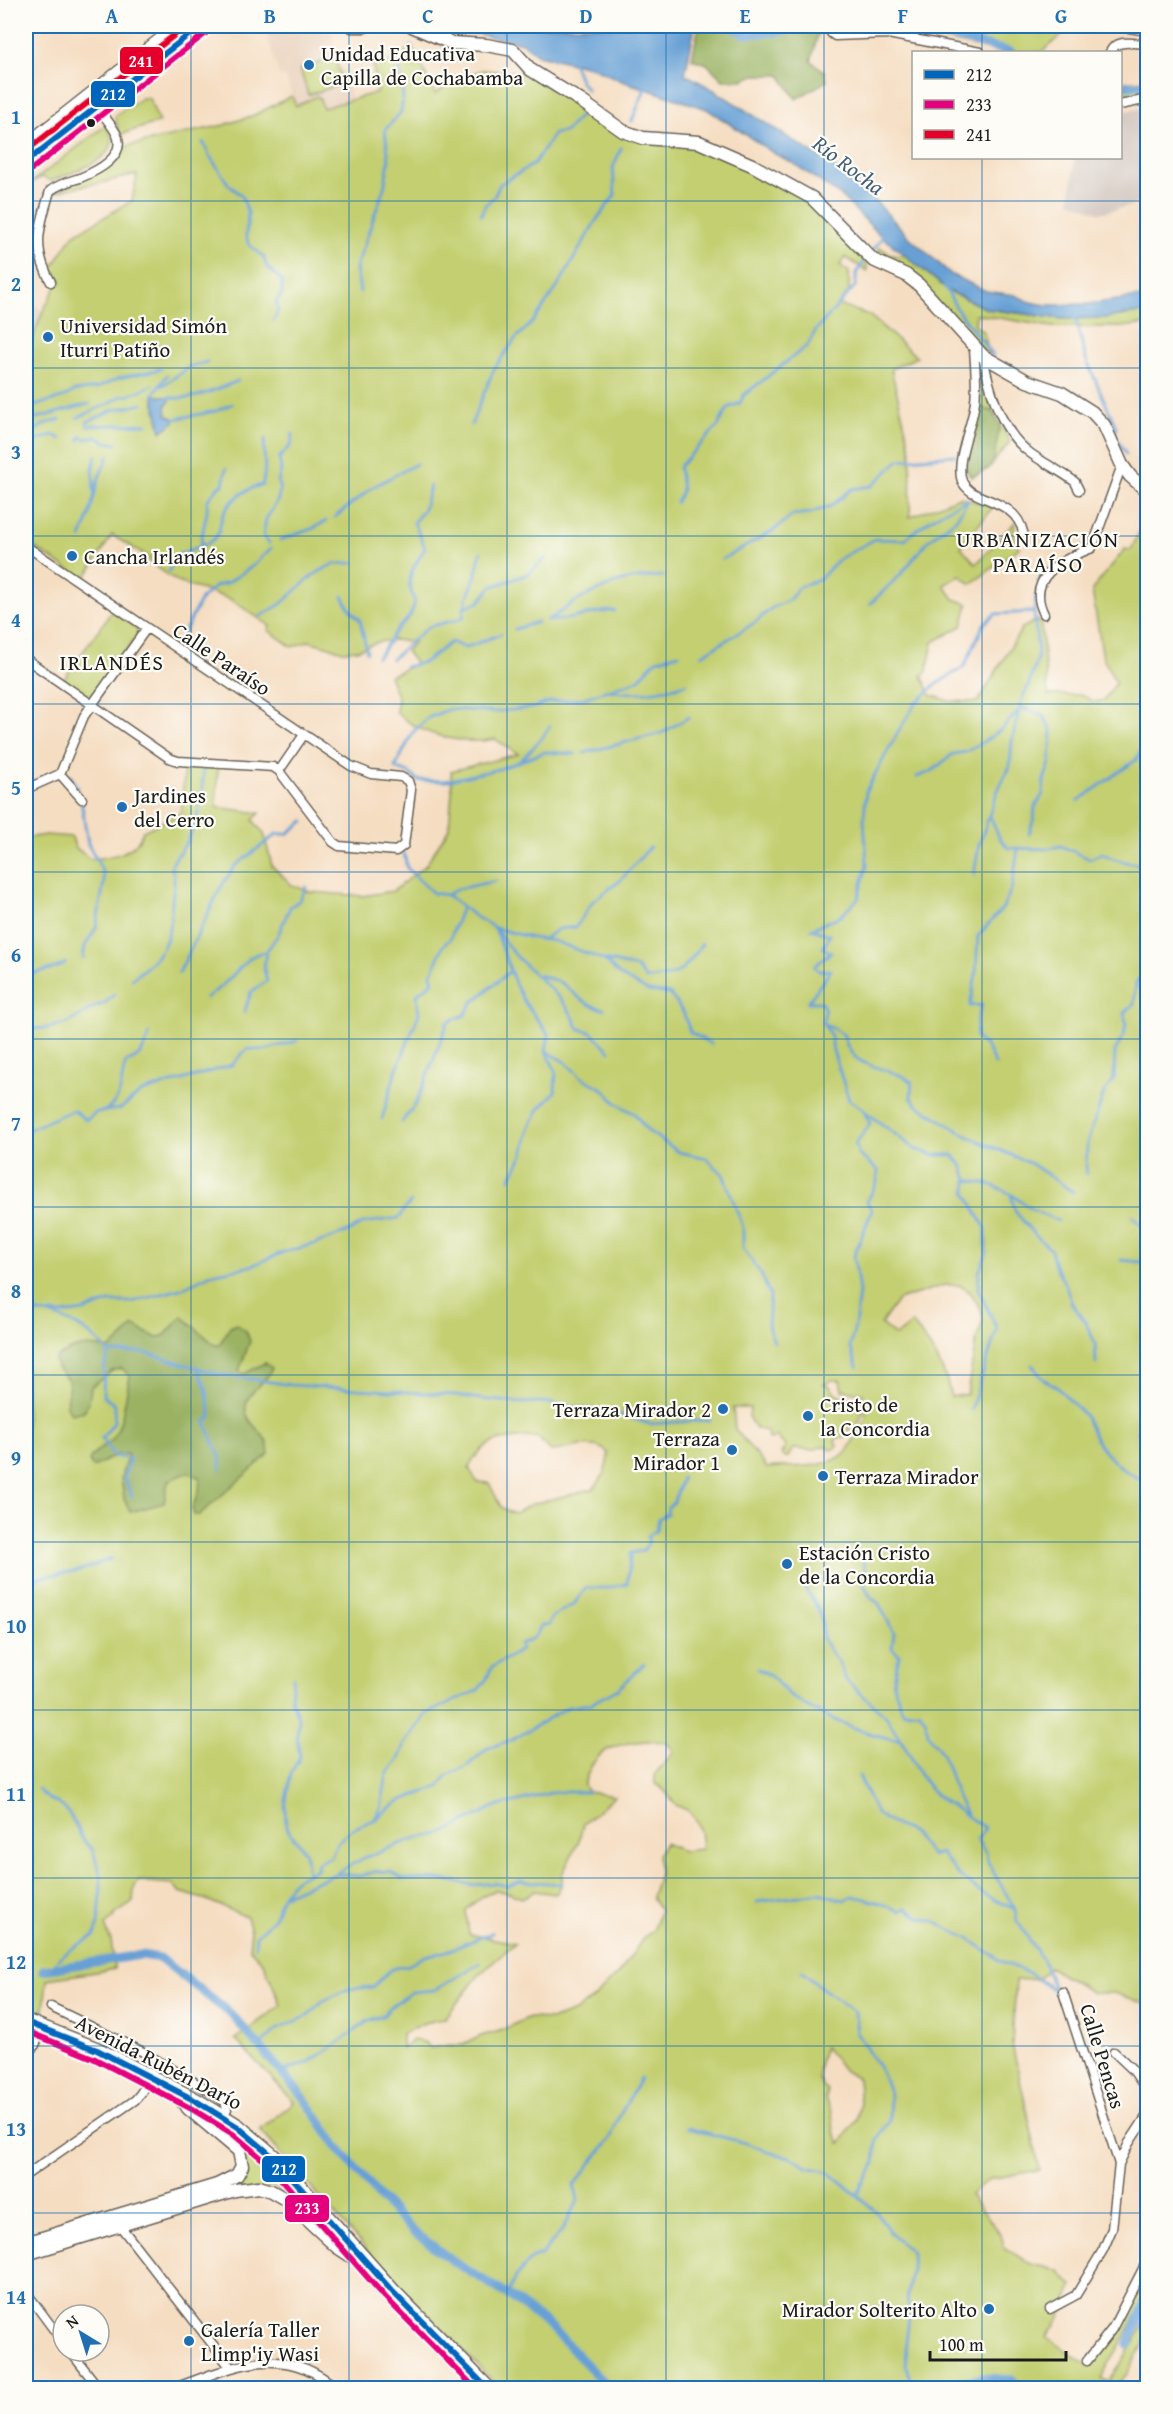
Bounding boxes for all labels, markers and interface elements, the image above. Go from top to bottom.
text: A [106,1,119,30]
text: B [264,1,276,30]
text: C [422,1,434,30]
text: D [579,1,593,30]
text: E [740,1,751,30]
text: F [898,1,908,30]
text: G [1055,1,1067,30]
place label: Unidad Educativa Capilla de Cochabamba [321,38,523,93]
line badge: 241 [119,46,164,75]
text: 241 [129,49,153,73]
legend [912,51,1122,159]
marker: Unidad Educativa Capilla de Cochabamba [302,58,316,72]
text: 212 [966,61,992,88]
line badge: 212 [90,80,136,108]
text: 212 [101,82,125,106]
text: 233 [966,91,992,118]
text: 1 [11,102,21,131]
unlabelled marker [85,117,97,129]
text: 241 [966,121,992,148]
water label: Río Rocha [806,127,892,203]
text: 2 [11,269,21,298]
place label: Universidad Simón Iturri Patiño [60,310,227,365]
marker: Universidad Simón Iturri Patiño [41,330,55,344]
text: 3 [11,437,21,466]
district label: URBANIZACIÓN PARAÍSO [956,523,1120,580]
place label: Cancha Irlandés [84,541,225,572]
marker: Cancha Irlandés [65,549,79,563]
text: 4 [11,605,21,634]
street label: Calle Paraíso [167,615,277,703]
district label: IRLANDÉS [59,646,165,678]
text: 5 [11,773,21,802]
place label: Jardines del Cerro [131,780,215,835]
marker: Jardines del Cerro [115,800,129,814]
text: 6 [11,940,21,969]
text: 7 [11,1108,21,1137]
text: 8 [11,1276,21,1305]
place label: Cristo de la Concordia [820,1389,930,1444]
place label: Terraza Mirador 2 [553,1394,711,1425]
marker: Terraza Mirador 2 [716,1402,730,1416]
marker: Cristo de la Concordia [801,1409,815,1423]
place label: Terraza Mirador 1 [633,1423,720,1478]
text: 9 [11,1443,21,1472]
marker: Terraza Mirador 1 [725,1443,739,1457]
place label: Terraza Mirador [835,1461,979,1492]
marker: Terraza Mirador [816,1469,830,1483]
place label: Estación Cristo de la Concordia [799,1537,935,1592]
marker: Estación Cristo de la Concordia [780,1557,794,1571]
text: 10 [6,1611,26,1640]
text: 11 [6,1779,26,1808]
text: 12 [6,1947,26,1976]
street label: Calle Pencas [1072,2000,1134,2112]
street label: Avenida Rubén Darío [70,2007,248,2117]
text: 13 [6,2114,26,2143]
line badge: 212 [261,2155,306,2183]
text: 212 [272,2157,296,2181]
line badge: 233 [284,2194,330,2223]
text: 233 [295,2196,319,2220]
text: 14 [6,2282,26,2311]
place label: Mirador Solterito Alto [782,2294,977,2325]
marker: Mirador Solterito Alto [982,2302,996,2316]
north arrow [51,2303,111,2363]
text: N [60,2308,84,2334]
place label: Galería Taller Llimp'iy Wasi [201,2314,320,2369]
scale bar [930,2324,1066,2362]
text: 100 m [939,2331,984,2358]
marker: Galería Taller Llimp'iy Wasi [182,2334,196,2348]

